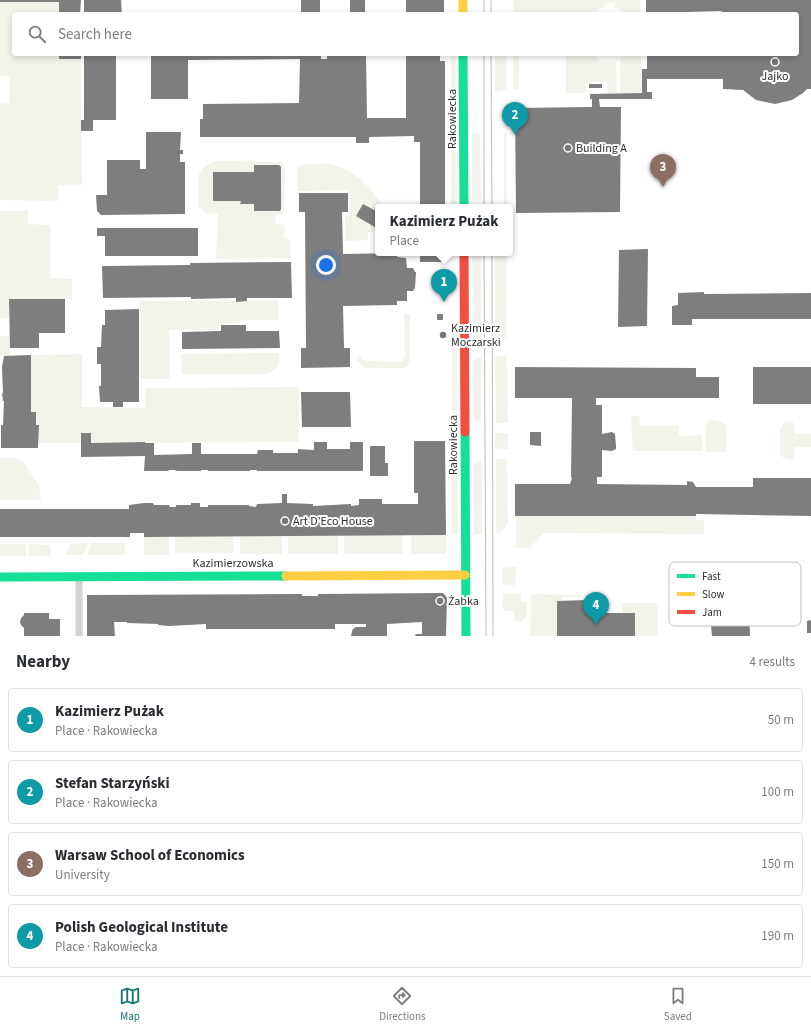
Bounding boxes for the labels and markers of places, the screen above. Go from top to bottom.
marker: Jajko [770,57,780,67]
place label: Jajko [762,68,789,85]
pin: 2 [502,102,528,135]
place label: Building A [576,140,627,157]
marker: Building A [563,143,573,153]
pin: 3 [650,154,676,187]
pin: 1 [431,269,457,302]
place label: Kazimierz Moczarski [451,320,501,351]
marker: Kazimierz Moczarski [438,330,448,340]
place label: Art D’Eco House [293,513,373,530]
marker: Art D’Eco House [280,516,290,526]
pin: 4 [583,592,609,625]
place label: Żabka [448,593,479,610]
marker: Żabka [435,596,445,606]

